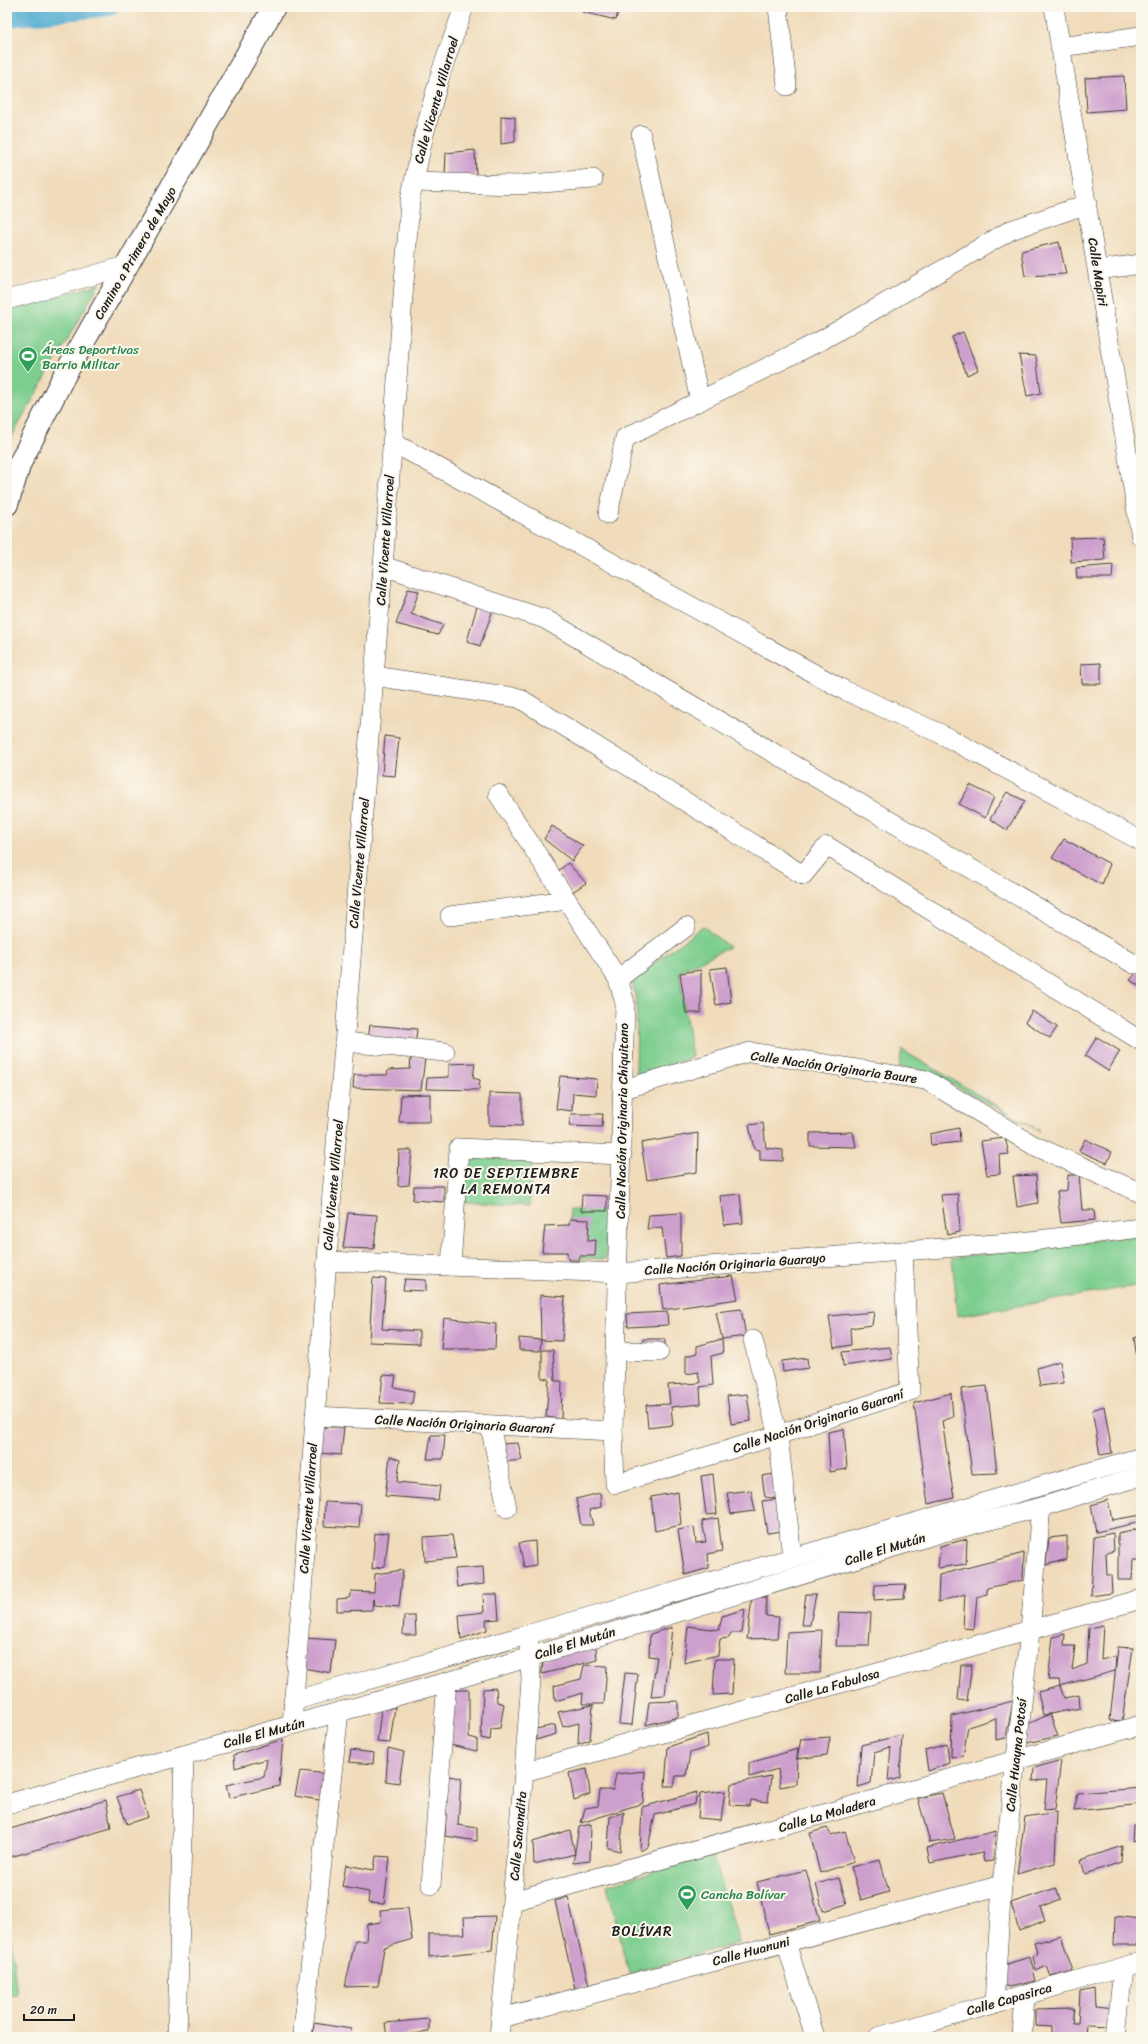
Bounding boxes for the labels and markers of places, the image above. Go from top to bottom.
place label: Áreas Deportivas Barrio Militar [41,338,140,376]
sports icon: Áreas Deportivas Barrio Militar [17,345,39,373]
sports icon: Cancha Bolívar [676,1883,698,1911]
place label: Cancha Bolívar [701,1883,786,1906]

